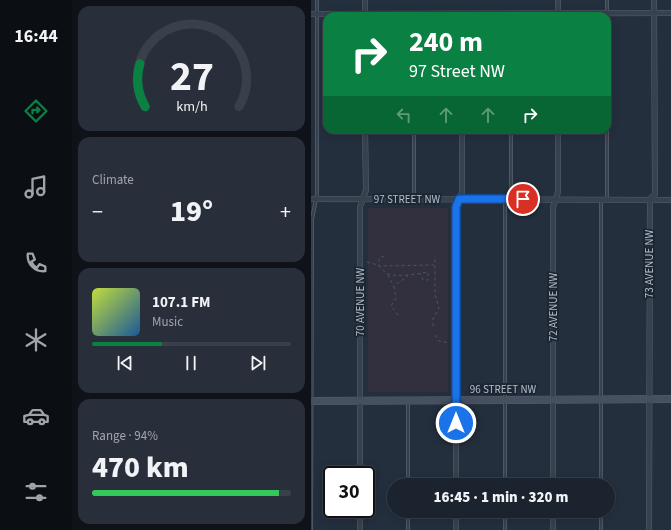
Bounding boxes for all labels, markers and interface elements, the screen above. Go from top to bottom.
text: 240 m [409,22,483,62]
text: 16:44 [14,24,58,49]
icon: right [343,28,395,80]
text: 27 [170,46,213,106]
text: 97 Street NW [409,59,505,84]
text: km/h [176,95,207,116]
icon: directions [22,97,50,125]
icon: left [393,104,415,126]
icon: ahead [435,104,457,126]
icon: ahead [477,104,499,126]
icon: right [519,104,541,126]
text: Climate [92,171,134,189]
icon: music [22,173,50,201]
pin [506,182,540,216]
icon: arrive [512,188,534,210]
text: 19° [170,190,213,233]
street label: 97 STREET NW [374,192,441,207]
text: − [92,196,103,228]
text: + [280,196,291,228]
street label: 73 AVENUE NW [642,229,657,298]
icon: phone [22,249,50,277]
street label: 70 AVENUE NW [353,267,368,336]
street label: 72 AVENUE NW [546,272,561,341]
text: 107.1 FM [152,292,210,313]
text: Music [152,313,183,331]
icon: climate [22,326,50,354]
icon: previous [114,352,136,374]
icon: pause [180,352,202,374]
icon: next [247,352,269,374]
street label: 96 STREET NW [470,382,537,397]
icon: car [22,402,50,430]
position arrow [435,402,477,444]
text: Range · 94% [92,427,158,445]
text: 470 km [92,446,189,489]
speed limit sign: 30 [323,466,375,518]
icon: filters [22,478,50,506]
text: 16:45 · 1 min · 320 m [434,487,568,508]

